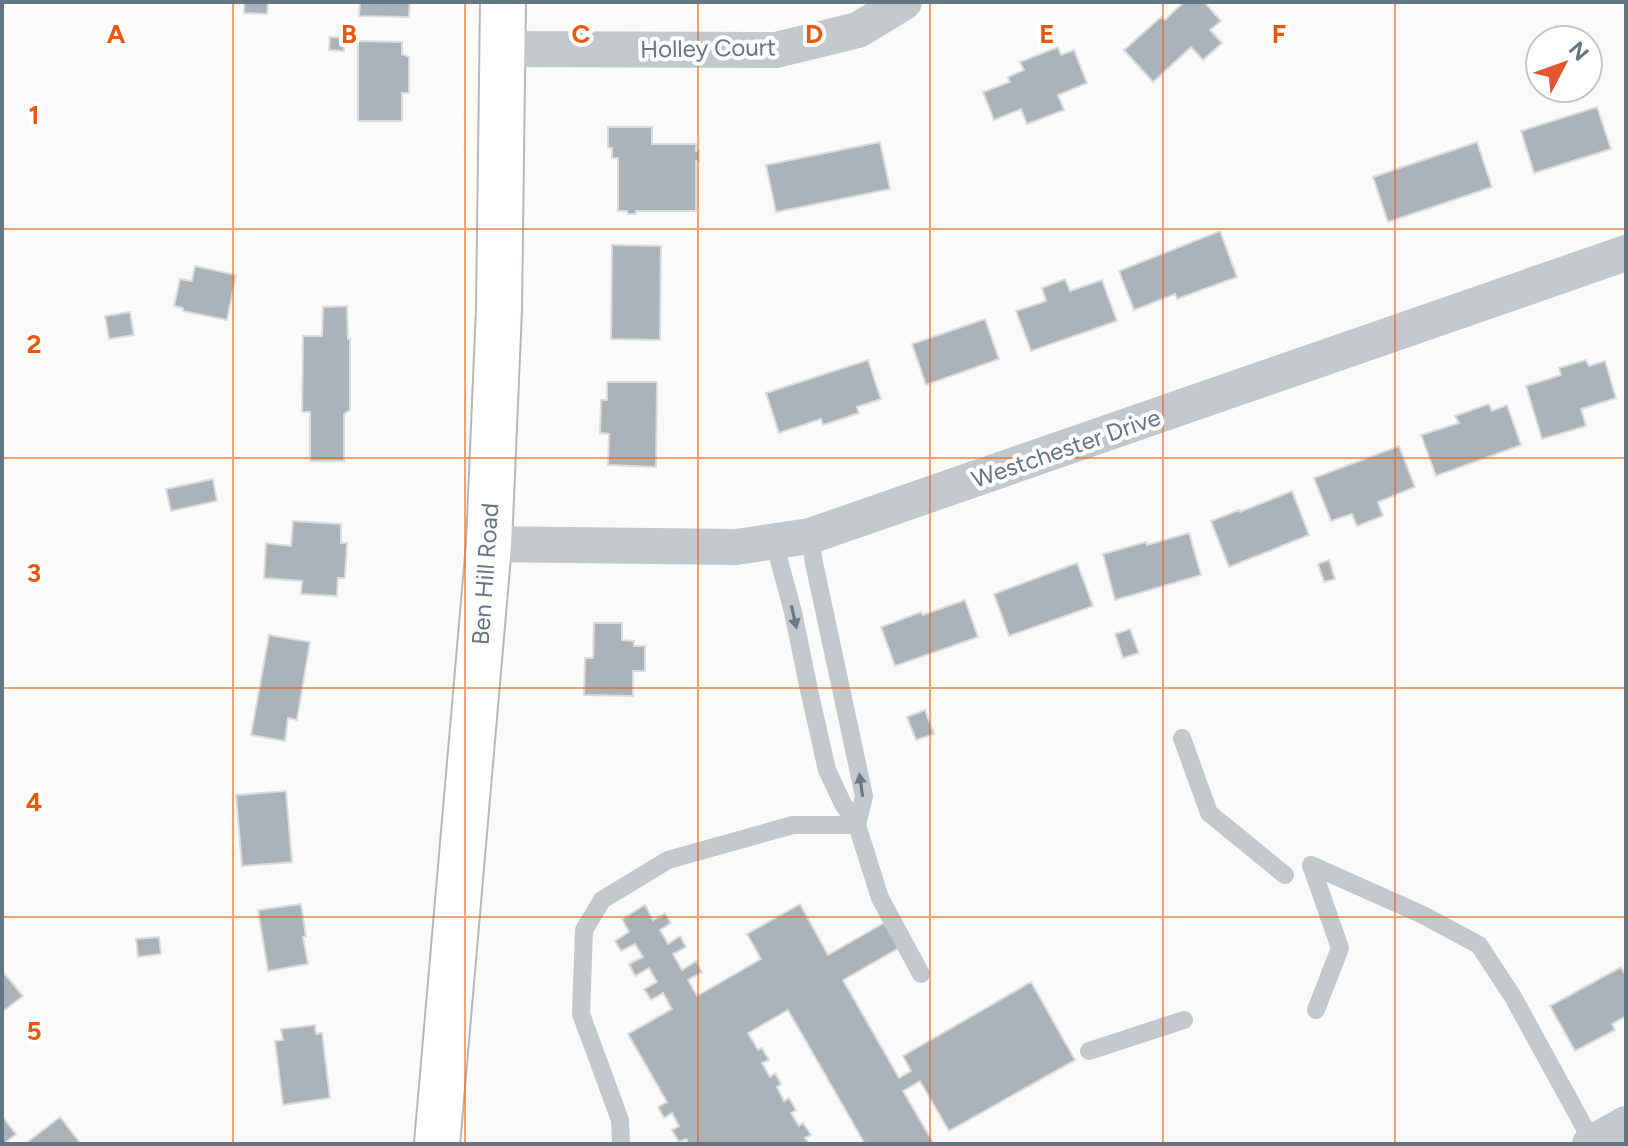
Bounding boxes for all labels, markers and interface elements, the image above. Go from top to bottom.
text: A [107,18,126,50]
text: B [341,18,357,50]
text: C [572,18,591,50]
text: D [805,18,823,50]
text: E [1039,18,1055,50]
text: F [1272,18,1286,50]
north arrow [1524,24,1604,104]
street label: Holley Court [640,32,776,64]
text: N [1563,36,1594,66]
text: 1 [29,99,39,131]
text: 2 [26,328,42,360]
street label: Westchester Drive [968,402,1164,494]
street label: Ben Hill Road [466,502,504,646]
text: 3 [27,557,41,589]
one-way arrow [788,605,801,630]
one-way arrow [854,772,867,797]
text: 4 [26,786,42,818]
text: 5 [26,1015,42,1047]

